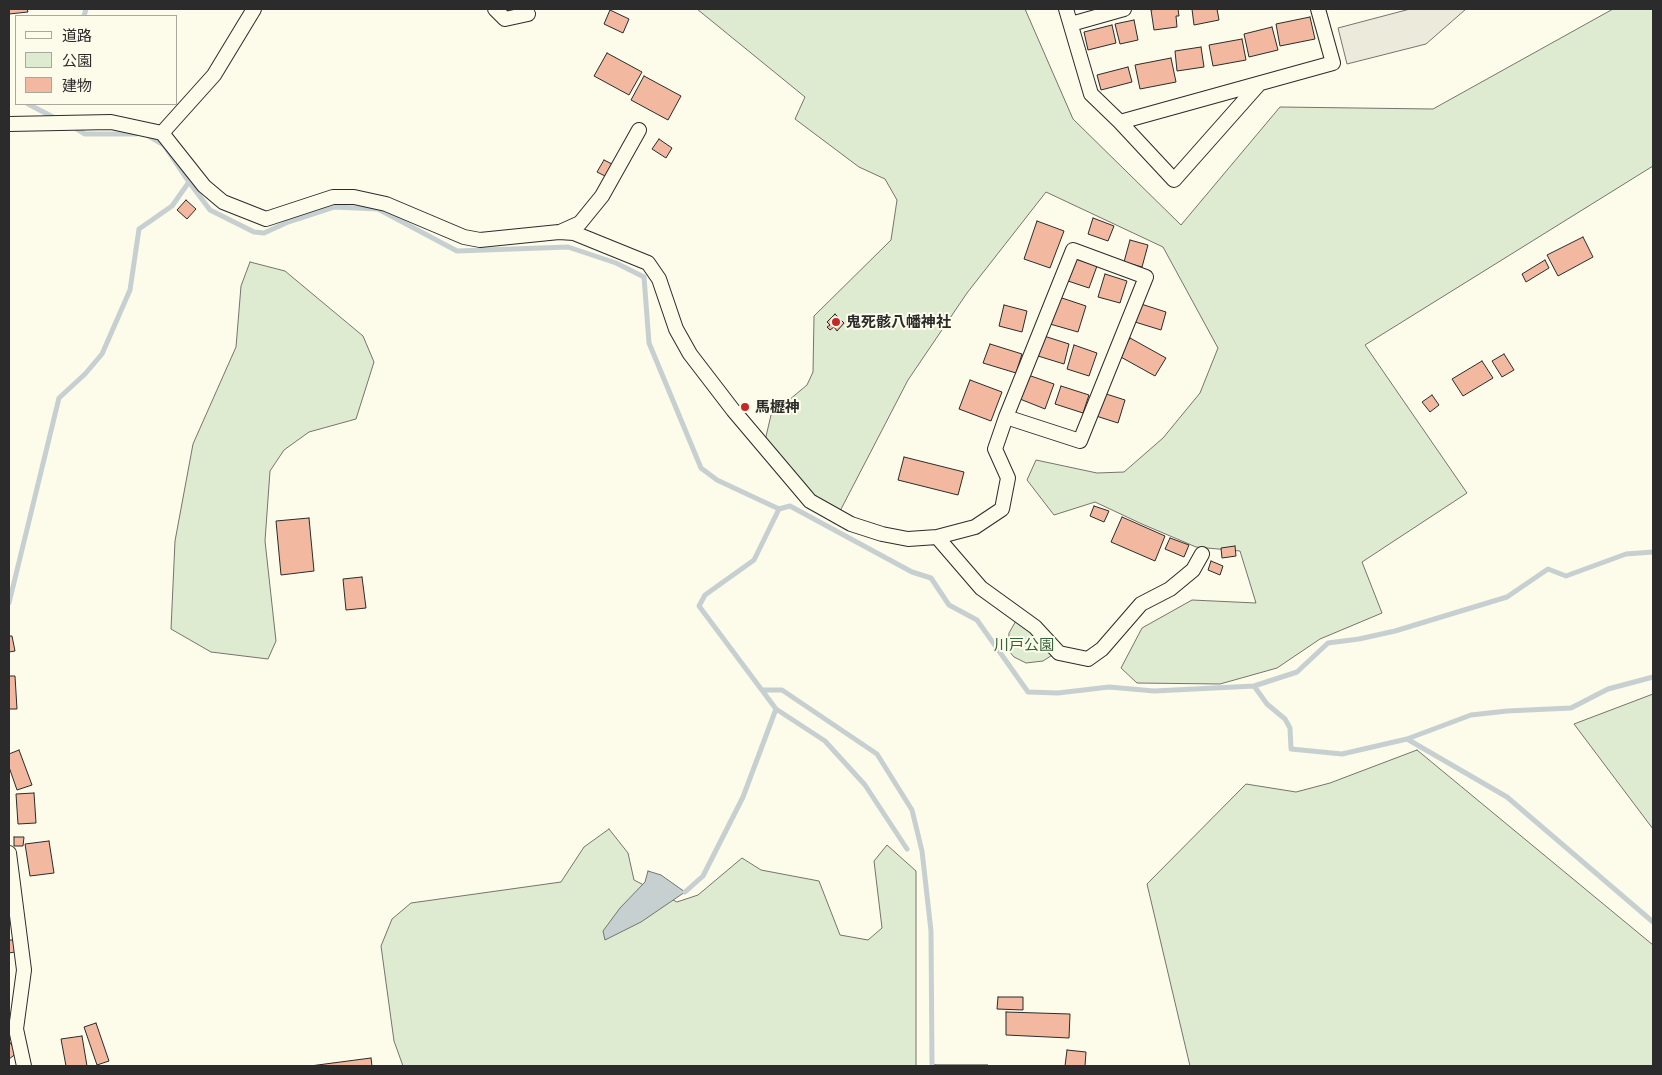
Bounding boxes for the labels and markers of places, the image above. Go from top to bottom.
place label: 鬼死骸八幡神社 [846,313,951,331]
marker: 鬼死骸八幡神社 [830,316,842,328]
place label: 馬櫪神 [755,398,800,416]
marker: 馬櫪神 [739,401,751,413]

